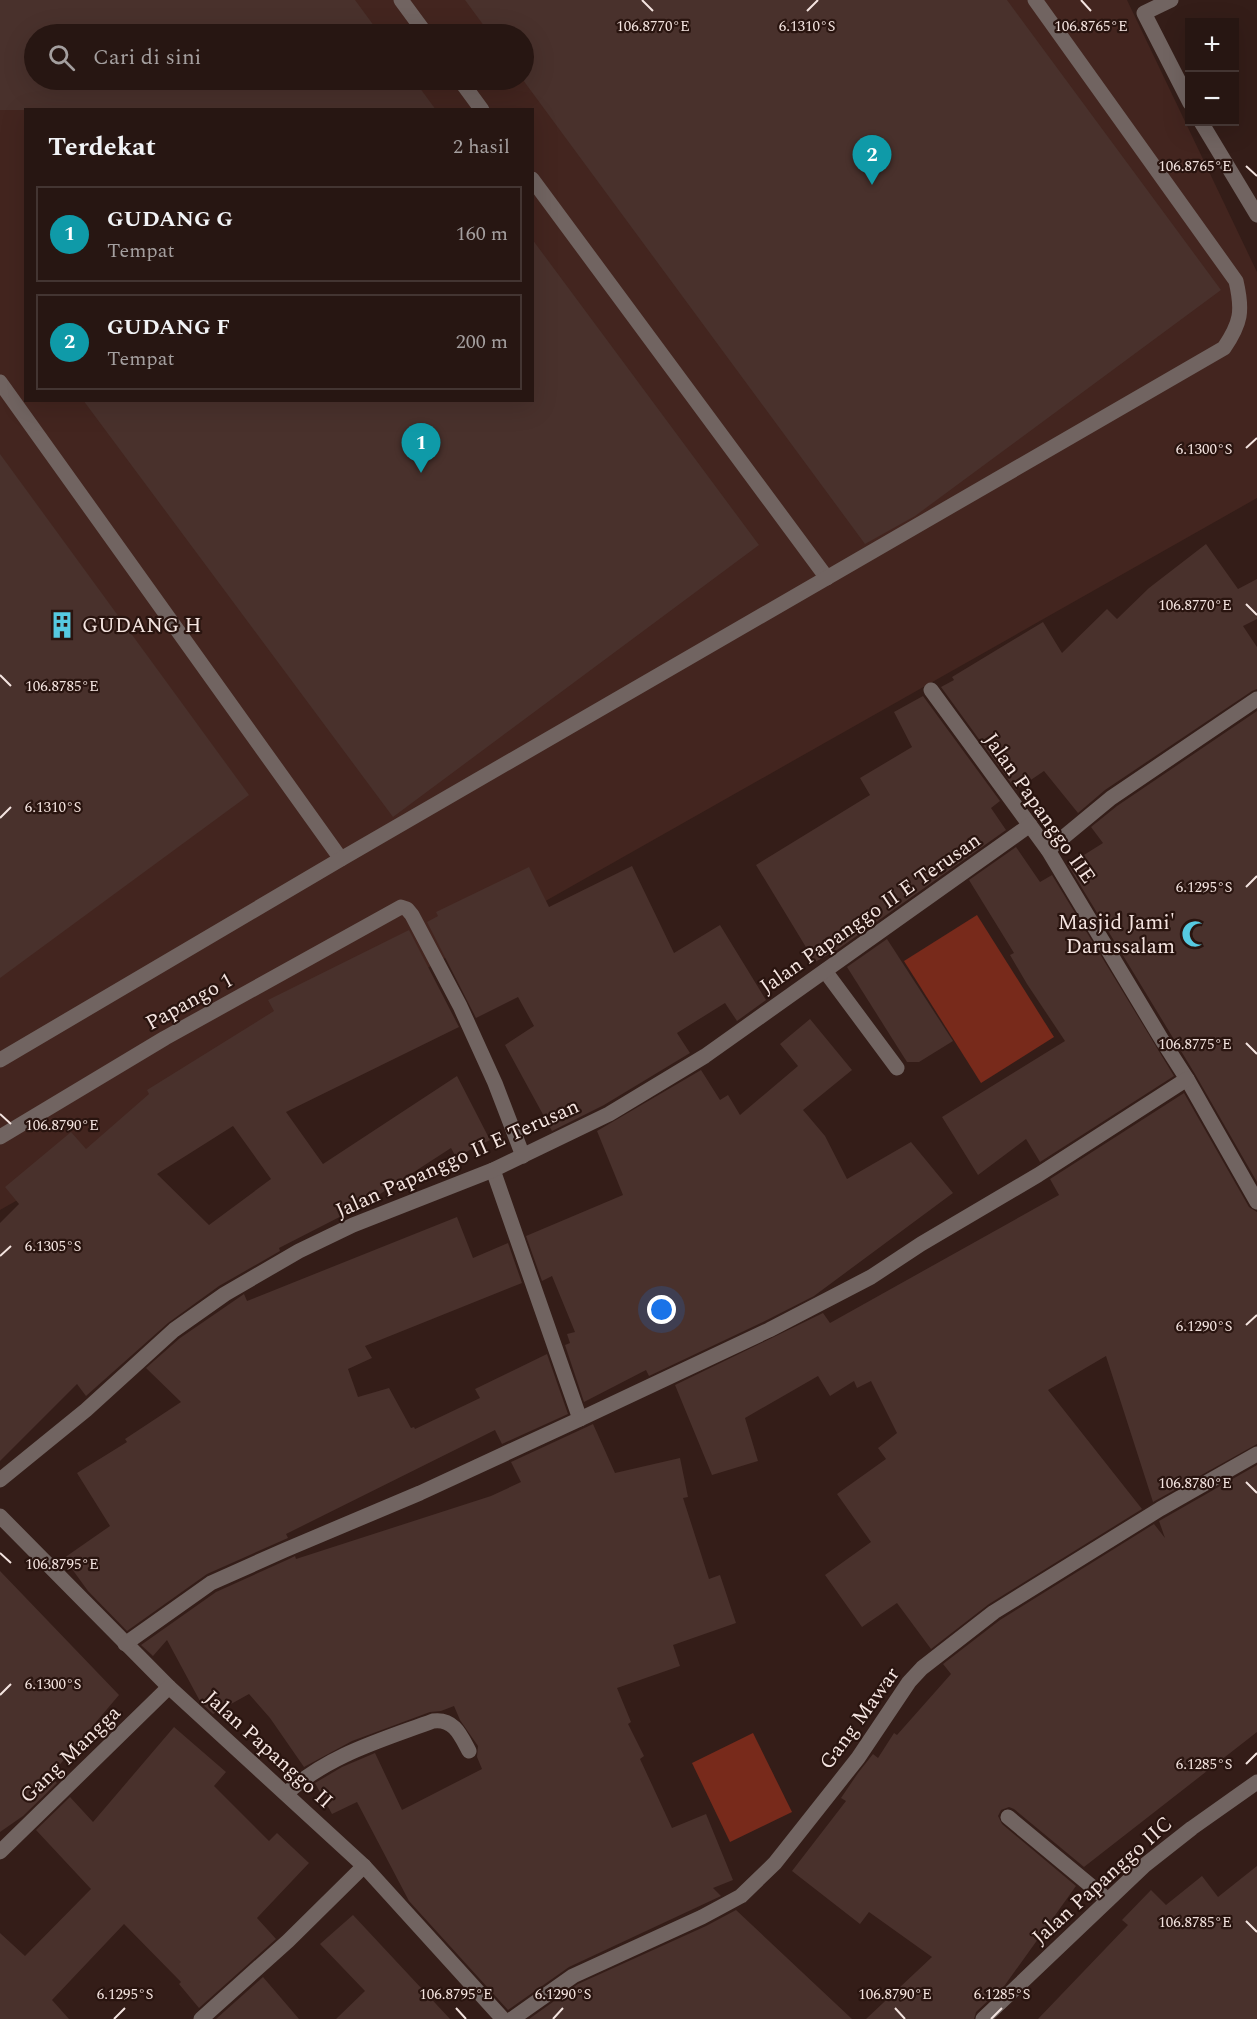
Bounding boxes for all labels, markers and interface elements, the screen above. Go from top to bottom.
text: 106.8770°E [616,15,690,38]
text: 6.1310°S [779,15,835,38]
text: 106.8765°E [1054,15,1128,38]
map controls [1185,18,1239,126]
button: + [1185,18,1239,72]
search box [24,24,534,90]
icon: search [45,41,78,74]
text: Cari di sini [93,41,202,74]
button: − [1185,72,1239,126]
text: Terdekat [48,127,156,167]
text: 2 hasil [453,132,510,162]
pin: 2 [852,136,892,185]
text: 106.8765°E [1158,155,1232,178]
text: GUDANG G [107,203,233,236]
text: 1 [64,219,75,249]
text: 160 m [456,219,508,249]
text: Tempat [107,236,175,266]
text: GUDANG F [107,311,230,344]
text: 2 [64,327,75,357]
text: 200 m [456,327,508,357]
text: Tempat [107,344,175,374]
pin: 1 [402,424,440,473]
text: 6.1300°S [1176,438,1232,461]
text: 106.8770°E [1158,594,1232,617]
building icon: GUDANG H [47,610,77,640]
place label: GUDANG H [82,610,201,642]
text: 106.8785°E [25,675,99,698]
street label: Jalan Papanggo IIE [975,726,1103,891]
text: 6.1310°S [25,796,81,819]
street label: Jalan Papanggo II E Terusan [753,825,988,1003]
text: 6.1295°S [1176,876,1232,899]
place label: Masjid Jami' Darussalam [1058,907,1175,963]
mosque icon: Masjid Jami' Darussalam [1180,919,1210,949]
street label: Papango 1 [140,965,239,1039]
text: 106.8775°E [1158,1033,1232,1056]
street label: Jalan Papanggo II E Terusan [330,1091,584,1227]
text: 106.8790°E [25,1114,99,1137]
text: 6.1305°S [25,1235,81,1258]
your location [647,1295,676,1324]
text: 6.1290°S [1176,1315,1232,1338]
text: 106.8780°E [1158,1472,1232,1495]
text: 106.8795°E [25,1553,99,1576]
street label: Gang Mawar [812,1661,908,1777]
text: 6.1300°S [25,1673,81,1696]
street label: Jalan Papanggo II [196,1683,340,1817]
street label: Gang Mangga [13,1697,129,1811]
text: 6.1285°S [1176,1753,1232,1776]
street label: Jalan Papanggo IIC [1025,1809,1180,1953]
text: 106.8785°E [1158,1911,1232,1934]
text: 6.1295°S [97,1983,153,2006]
text: 106.8795°E [419,1983,493,2006]
text: 6.1290°S [535,1983,591,2006]
text: 106.8790°E [858,1983,932,2006]
text: 6.1285°S [974,1983,1030,2006]

